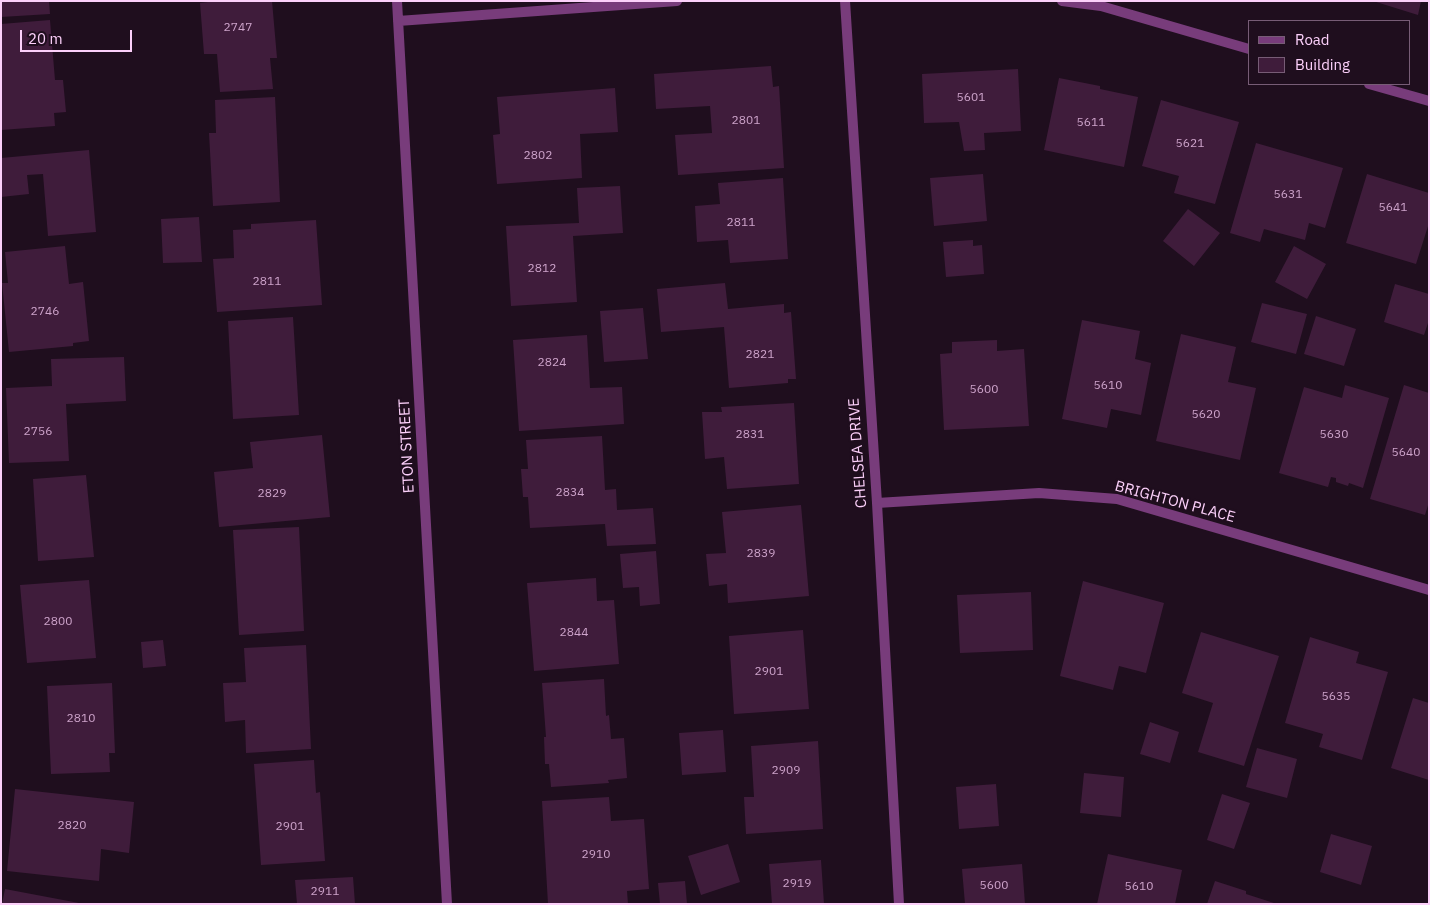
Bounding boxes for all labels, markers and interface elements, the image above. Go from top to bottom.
scale bar [22,20,135,52]
legend [1248,20,1410,85]
house number: 2747 [224,21,252,35]
text: 20 m [28,29,63,48]
text: Road [1295,30,1330,49]
text: Building [1295,55,1350,74]
house number: 5601 [957,91,985,105]
house number: 2801 [732,114,760,128]
house number: 5611 [1077,116,1105,130]
house number: 5621 [1176,137,1204,151]
house number: 2802 [524,149,552,163]
house number: 5631 [1274,188,1302,202]
house number: 5641 [1379,201,1407,215]
house number: 2811 [727,216,755,230]
house number: 2812 [528,262,556,276]
house number: 2811 [253,275,281,289]
house number: 2746 [31,305,59,319]
house number: 2821 [746,348,774,362]
house number: 2824 [538,356,566,370]
house number: 5610 [1094,379,1122,393]
house number: 5600 [970,383,998,397]
street label: CHELSEA DRIVE [845,397,871,509]
street label: ETON STREET [396,398,418,494]
house number: 5620 [1192,408,1220,422]
house number: 2756 [24,425,52,439]
house number: 2831 [736,428,764,442]
house number: 5630 [1320,428,1348,442]
house number: 5640 [1392,446,1420,460]
street label: BRIGHTON PLACE [1113,477,1237,527]
house number: 2834 [556,486,584,500]
house number: 2829 [258,487,286,501]
house number: 2839 [747,547,775,561]
house number: 2800 [44,615,72,629]
house number: 2844 [560,626,588,640]
house number: 2901 [755,665,783,679]
house number: 5635 [1322,690,1350,704]
house number: 2810 [67,712,95,726]
house number: 2909 [772,764,800,778]
house number: 2820 [58,819,86,833]
house number: 2901 [276,820,304,834]
house number: 2910 [582,848,610,862]
house number: 2919 [783,877,811,891]
house number: 5600 [980,879,1008,893]
house number: 5610 [1125,880,1153,894]
house number: 2911 [311,885,339,899]

